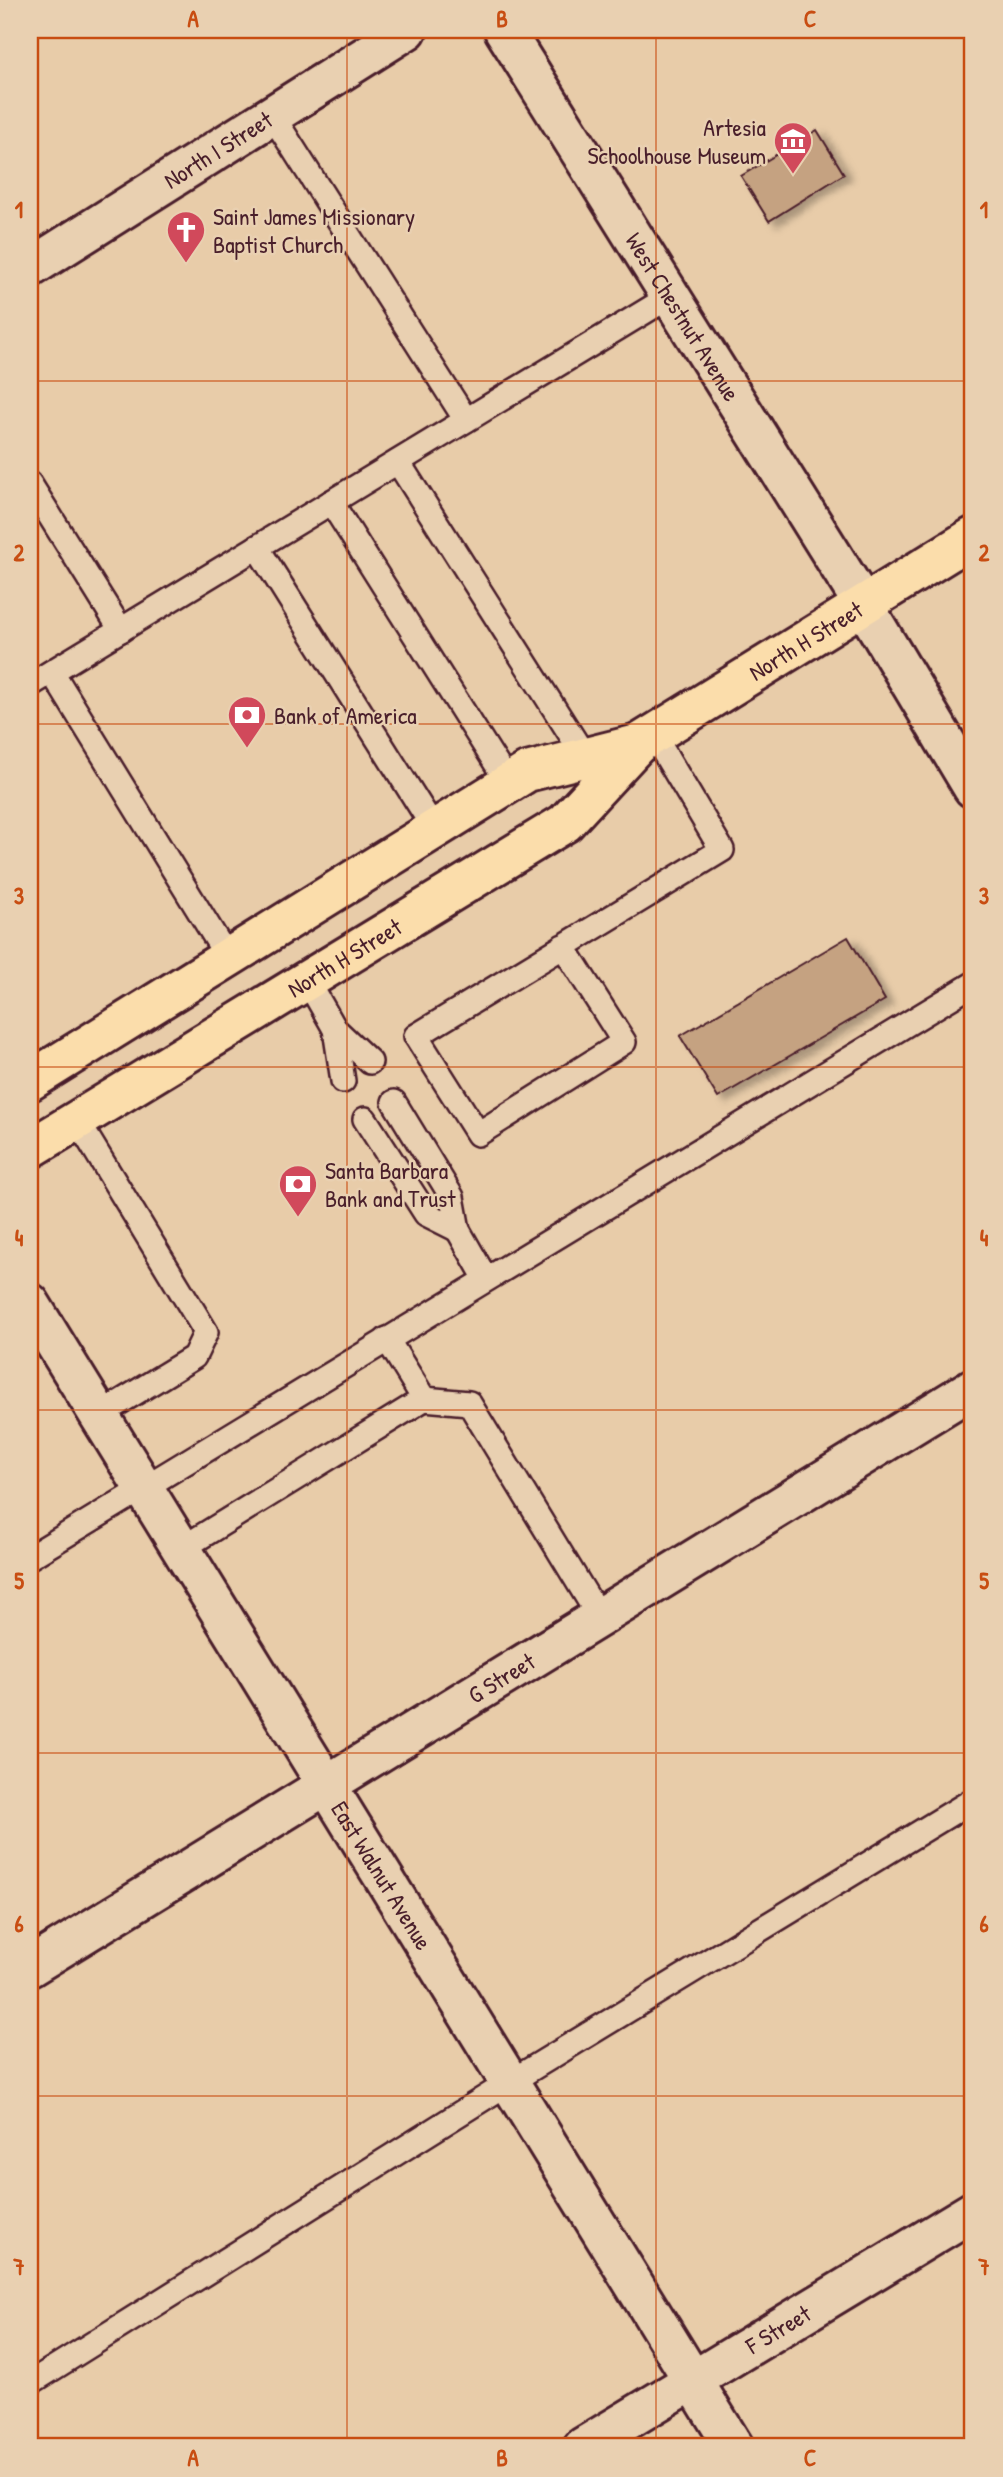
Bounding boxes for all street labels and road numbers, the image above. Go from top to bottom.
street label: North I Street [157,103,279,196]
street label: West Chestnut Avenue [619,226,748,407]
street label: North H Street [743,593,869,688]
street label: North H Street [281,910,408,1005]
street label: G Street [462,1645,541,1710]
street label: East Walnut Avenue [324,1795,440,1956]
street label: F Street [739,2297,817,2361]

